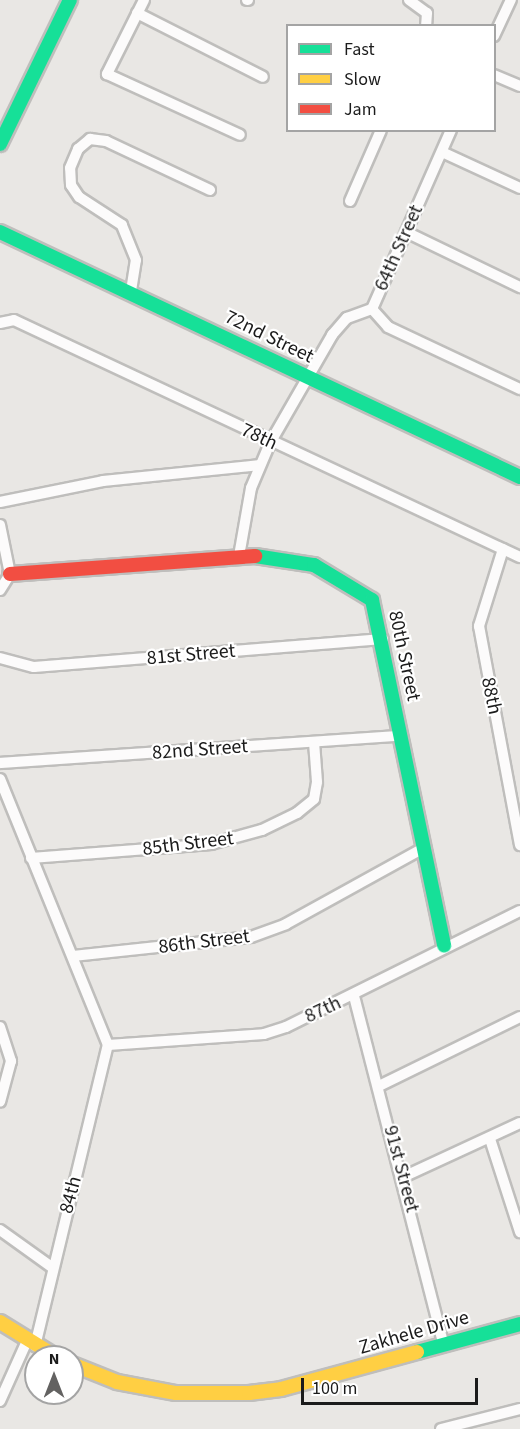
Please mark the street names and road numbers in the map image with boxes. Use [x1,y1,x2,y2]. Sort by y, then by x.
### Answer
street label: 64th Street [369,201,429,295]
street label: 72nd Street [221,305,317,369]
street label: 78th [237,418,281,456]
street label: 80th Street [383,609,425,703]
street label: 81st Street [146,639,236,671]
street label: 88th [475,675,507,717]
street label: 82nd Street [151,735,249,765]
street label: 85th Street [141,827,235,861]
street label: 86th Street [157,925,251,959]
street label: 87th [301,991,345,1029]
street label: 91st Street [378,1123,424,1215]
street label: 84th [55,1174,87,1216]
street label: Zakhele Drive [356,1306,472,1360]

